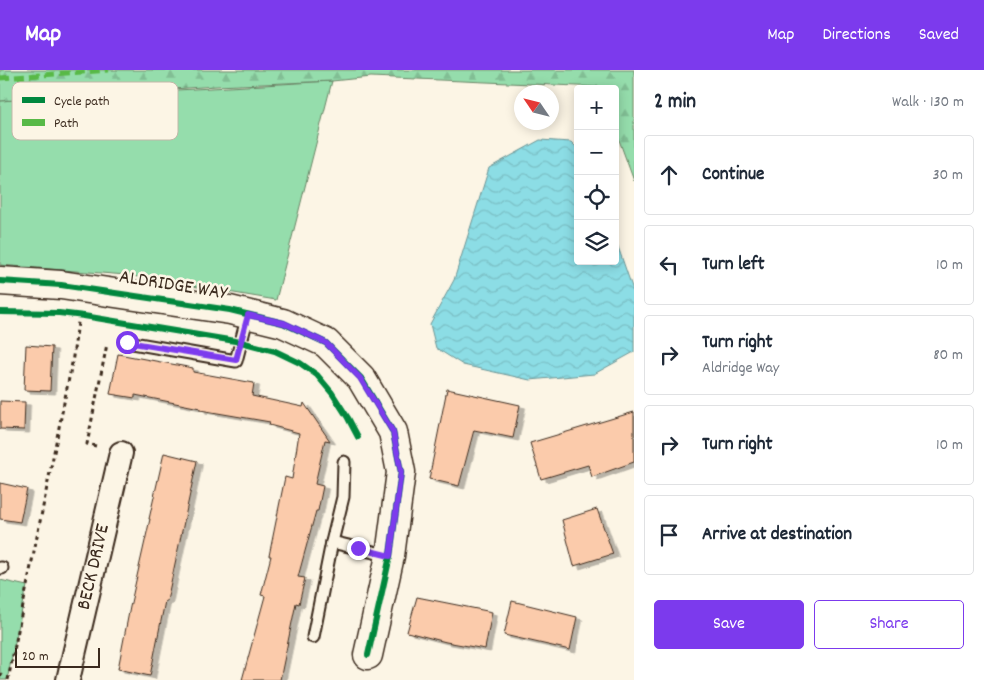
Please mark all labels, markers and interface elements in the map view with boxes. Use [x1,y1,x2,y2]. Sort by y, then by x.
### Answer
text: Map [25,18,61,52]
text: Map [767,23,794,48]
text: Directions [822,23,891,48]
text: Saved [919,23,959,48]
legend [12,82,178,140]
north arrow [514,85,559,130]
map controls [574,85,619,265]
button: + [574,85,619,130]
text: 2 min [654,88,696,118]
text: Walk · 130 m [892,91,964,114]
text: Cycle path [54,92,110,112]
text: Path [54,114,79,134]
button: − [574,130,619,175]
icon: ahead [655,161,683,189]
text: Continue [702,162,764,189]
text: 30 m [933,164,963,187]
button: locate [574,175,619,220]
button: layers [574,220,619,265]
icon: left [655,251,683,279]
text: Turn left [702,252,765,279]
text: 10 m [936,254,963,277]
street label: ALDRIDGE WAY [117,264,230,308]
text: Turn right [702,330,773,357]
route start [116,331,139,354]
icon: right [655,341,683,369]
text: 80 m [933,344,963,367]
text: Aldridge Way [702,357,779,380]
icon: right [655,431,683,459]
text: Turn right [702,432,773,459]
text: 10 m [936,434,963,457]
street label: BECK DRIVE [71,521,118,613]
icon: arrive [655,521,683,549]
text: Arrive at destination [702,522,852,549]
route end [347,537,370,560]
button: Save [654,600,804,649]
button: Share [814,600,964,649]
scale bar [15,645,100,668]
text: 20 m [22,647,49,667]

